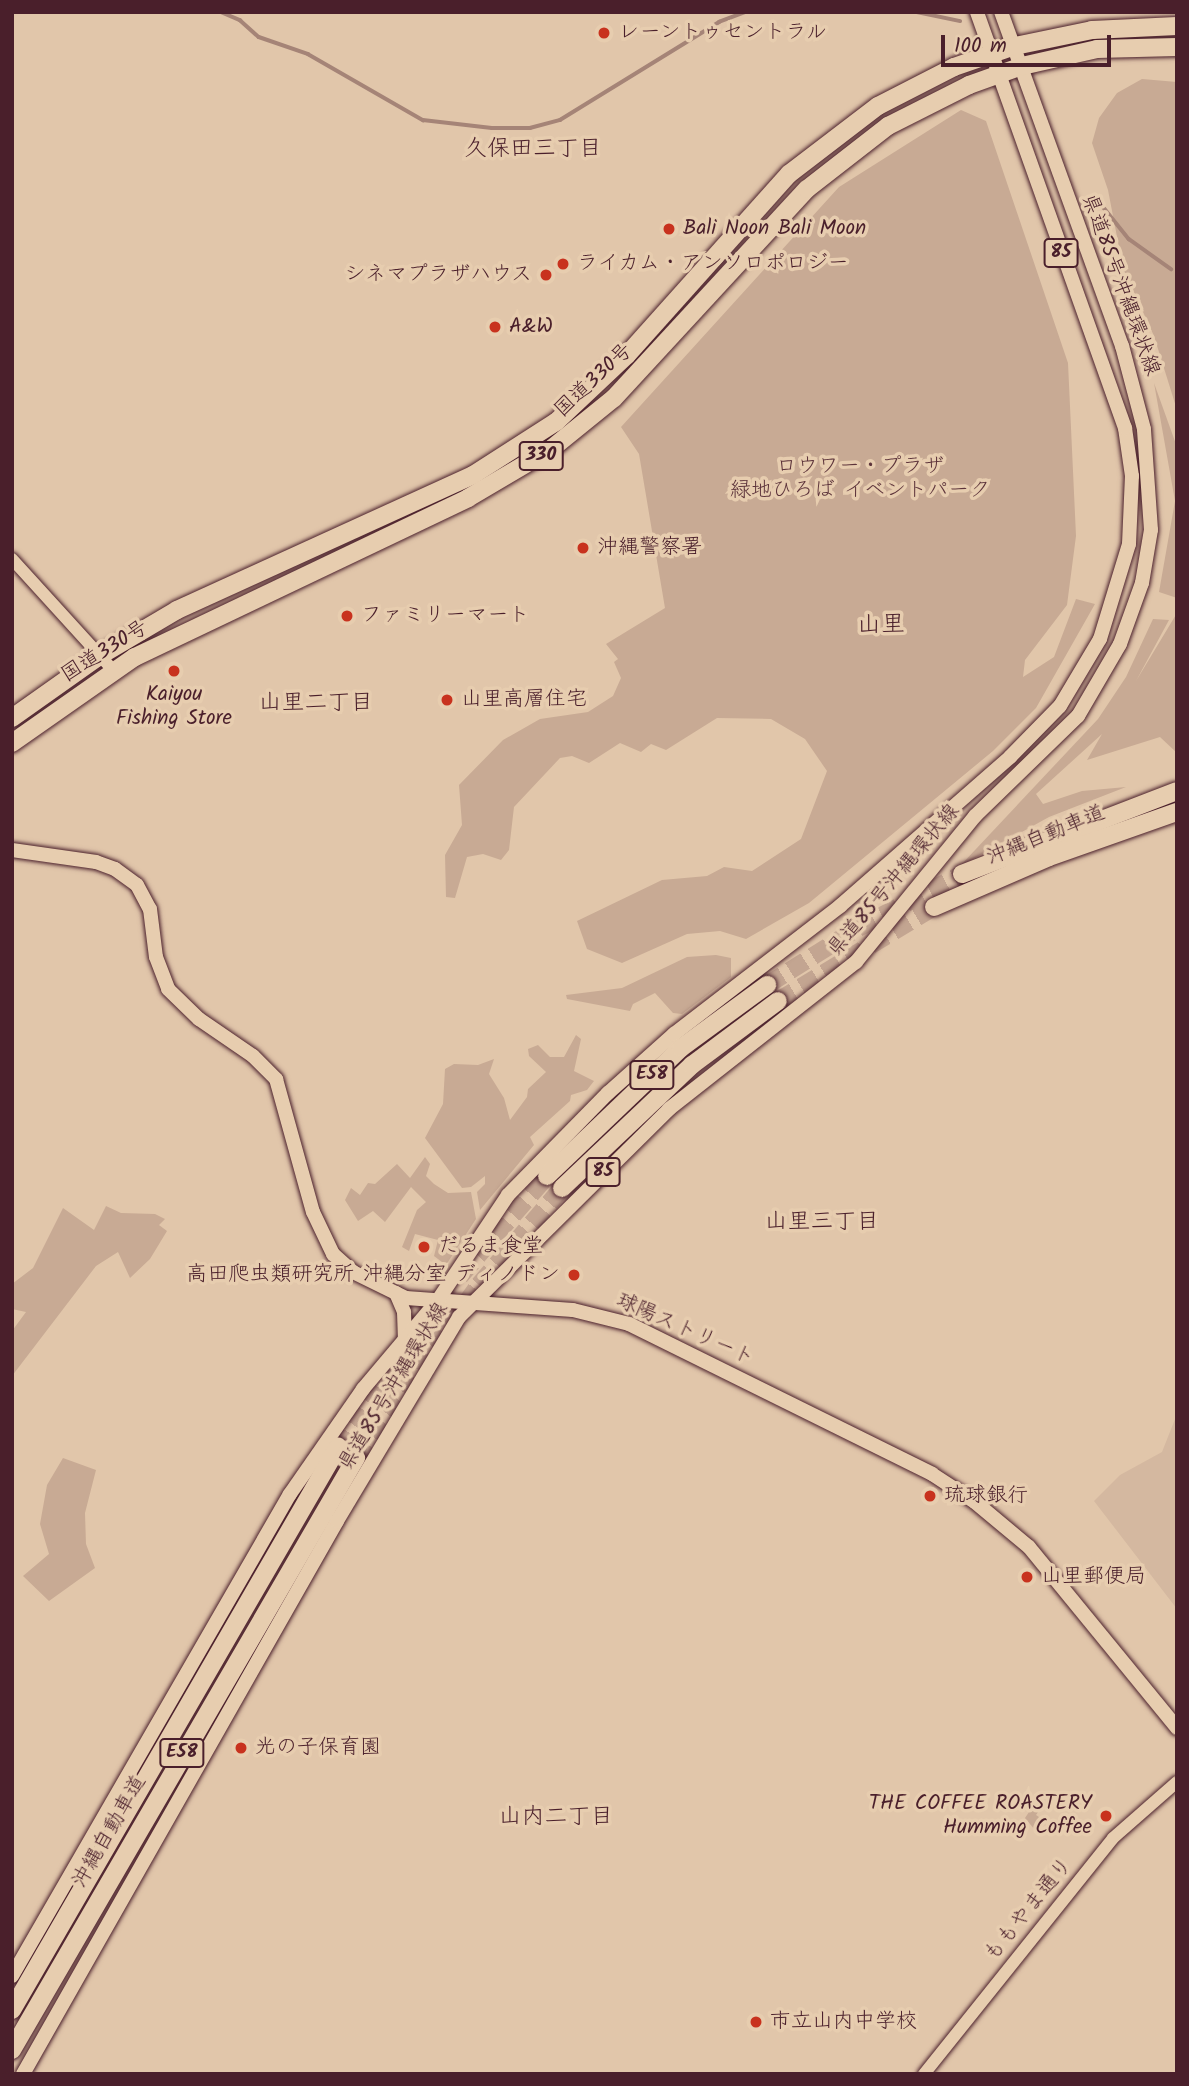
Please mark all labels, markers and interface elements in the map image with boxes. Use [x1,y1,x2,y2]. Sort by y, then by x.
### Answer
place label: レーントゥセントラル [618,20,829,46]
scale bar [944,21,1114,65]
marker: レーントゥセントラル [596,25,612,41]
text: 100 m [954,30,1007,63]
district label: 久保田三丁目 [464,135,602,163]
street label: 県道85号沖縄環状線 [1075,191,1165,379]
place label: Bali Noon Bali Moon [683,216,866,242]
marker: Bali Noon Bali Moon [661,221,677,237]
road number: 85 [1044,238,1078,268]
place label: ライカム・アンソロポロジー [577,251,850,277]
marker: ライカム・アンソロポロジー [555,256,571,272]
place label: シネマプラザハウス [343,262,532,288]
marker: シネマプラザハウス [538,267,554,283]
place label: A&W [509,314,553,340]
marker: A&W [487,319,503,335]
street label: 国道330号 [550,339,638,423]
road number: 330 [518,440,564,471]
park label: ロウワー・プラザ 緑地ひろば イベントパーク [730,454,990,504]
place label: 沖縄警察署 [597,535,702,561]
marker: 沖縄警察署 [575,540,591,556]
place label: ファミリーマート [361,603,529,629]
marker: ファミリーマート [339,608,355,624]
district label: 山里 [857,611,905,639]
street label: 国道330号 [57,615,153,689]
marker: Kaiyou Fishing Store [166,663,182,679]
place label: Kaiyou Fishing Store [116,682,232,732]
place label: 山里高層住宅 [461,687,587,713]
district label: 山里二丁目 [259,689,373,717]
marker: 山里高層住宅 [439,692,455,708]
street label: 県道85号沖縄環状線 [823,799,965,963]
street label: 沖縄自動車道 [983,801,1109,871]
road number: E58 [629,1060,675,1091]
road number: 85 [586,1156,620,1188]
district label: 山里三丁目 [765,1208,879,1236]
place label: だるま食堂 [438,1234,543,1260]
marker: だるま食堂 [416,1239,432,1255]
place label: 高田爬虫類研究所 沖縄分室 ディノドン [186,1262,560,1288]
marker: 高田爬虫類研究所 沖縄分室 ディノドン [566,1267,582,1283]
street label: 球陽ストリート [613,1289,757,1371]
street label: 県道85号沖縄環状線 [334,1298,454,1476]
place label: 琉球銀行 [944,1483,1028,1509]
marker: 琉球銀行 [922,1488,938,1504]
place label: 山里郵便局 [1041,1564,1146,1590]
marker: 山里郵便局 [1019,1569,1035,1585]
place label: 光の子保育園 [255,1735,381,1761]
road number: E58 [159,1737,205,1768]
marker: 光の子保育園 [233,1740,249,1756]
street label: 沖縄自動車道 [68,1771,152,1893]
place label: THE COFFEE ROASTERY Humming Coffee [869,1791,1092,1841]
district label: 山内二丁目 [499,1803,613,1831]
marker: THE COFFEE ROASTERY Humming Coffee [1098,1808,1114,1824]
street label: ももやま通り [980,1853,1078,1967]
place label: 市立山内中学校 [770,2009,917,2035]
marker: 市立山内中学校 [748,2014,764,2030]

